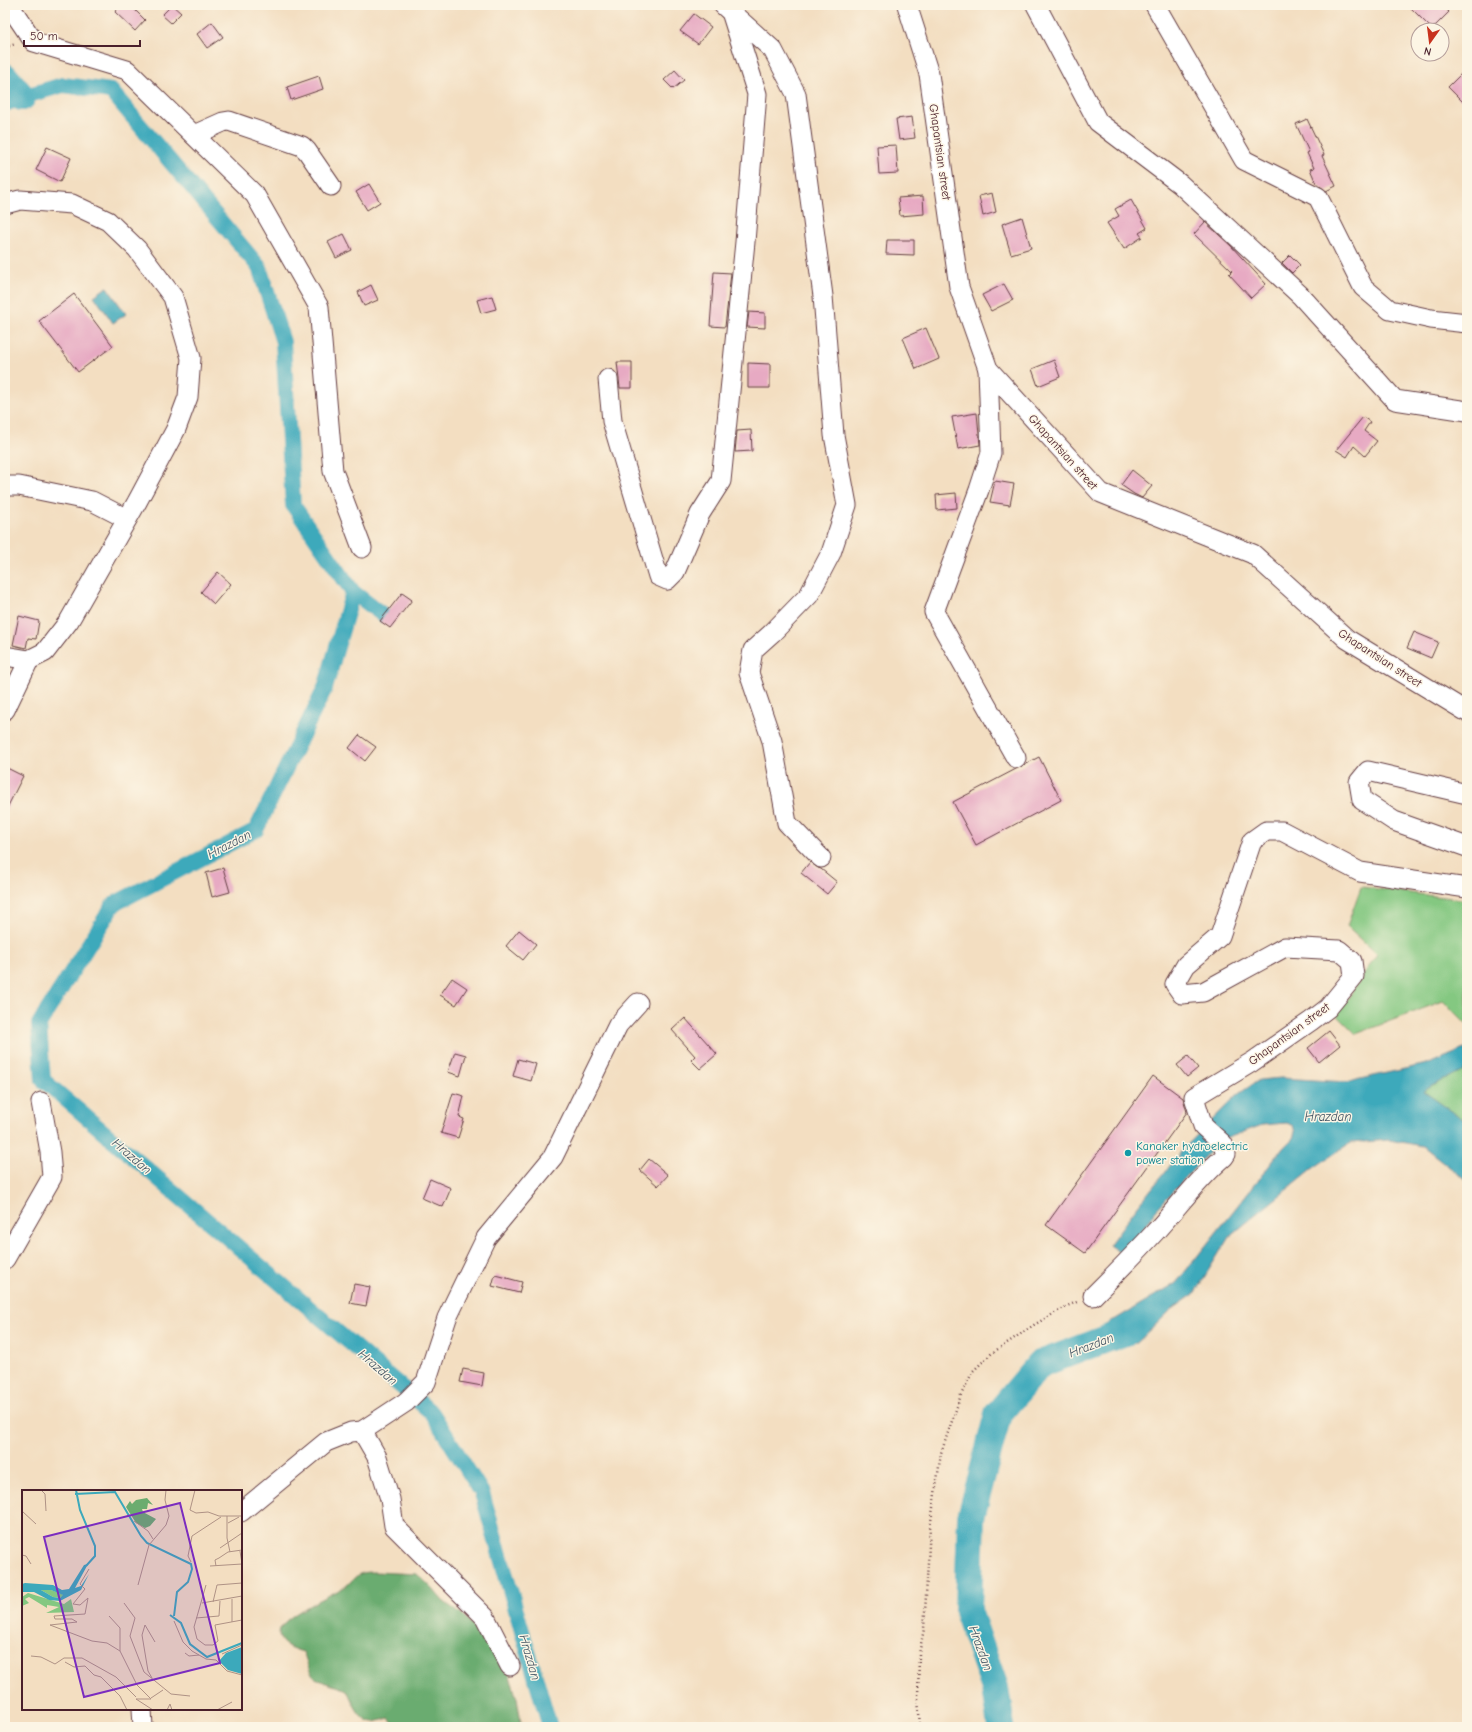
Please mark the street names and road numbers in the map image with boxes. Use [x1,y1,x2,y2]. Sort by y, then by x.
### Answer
street label: Ghapantsian street [926,103,954,201]
street label: Ghapantsian street [1025,411,1101,493]
street label: Ghapantsian street [1336,626,1425,691]
street label: Ghapantsian street [1246,1000,1333,1068]

